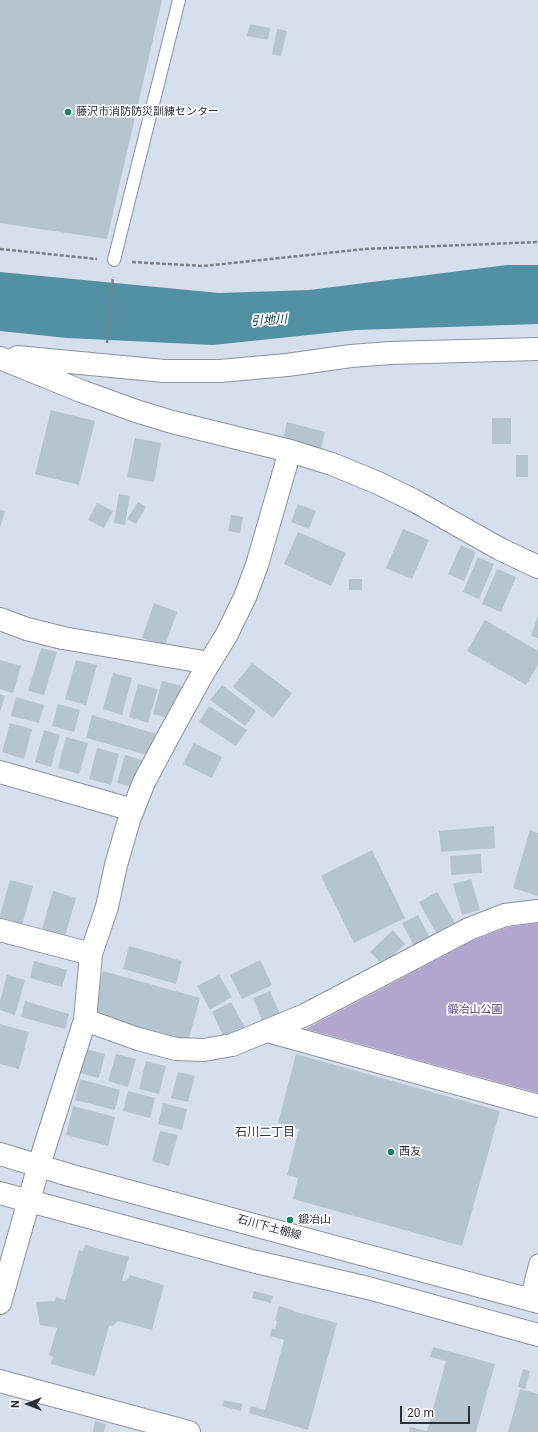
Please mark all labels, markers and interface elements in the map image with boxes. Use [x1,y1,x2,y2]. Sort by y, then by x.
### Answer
place label: 藤沢市消防防災訓練センター [76,105,219,119]
marker: 藤沢市消防防災訓練センター [63,107,73,117]
water label: 引地川 [251,313,287,329]
park label: 鍛冶山公園 [448,1003,502,1017]
district label: 石川二丁目 [235,1126,295,1140]
place label: 西友 [399,1145,421,1159]
marker: 西友 [386,1147,396,1157]
street label: 石川下土棚線 [235,1213,303,1243]
place label: 鍛冶山 [298,1213,331,1227]
marker: 鍛冶山 [285,1215,295,1225]
north arrow [8,1384,48,1424]
scale bar [402,1398,472,1424]
text: N [9,1400,22,1408]
text: 20 m [407,1406,434,1420]

